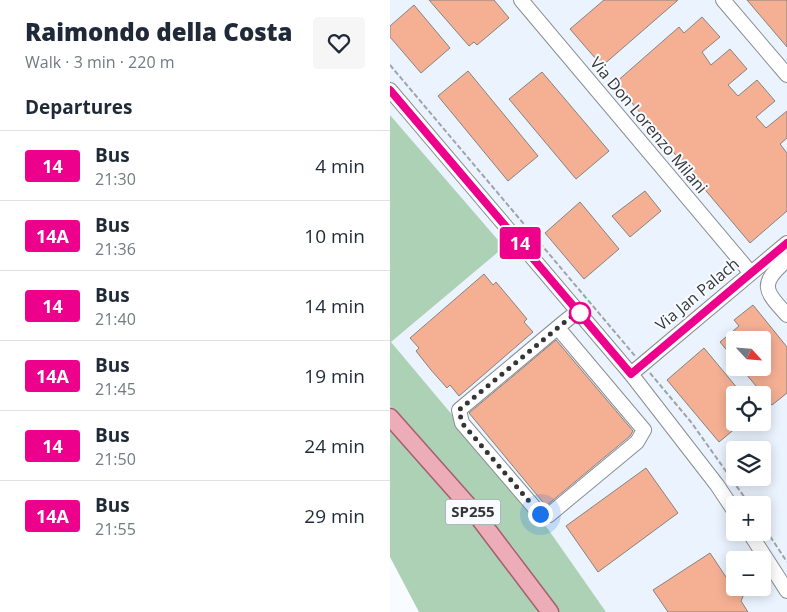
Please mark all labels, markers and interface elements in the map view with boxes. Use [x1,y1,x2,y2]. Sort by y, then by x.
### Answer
text: Raimondo della Costa [25,15,293,48]
button: heart [313,17,365,69]
text: Walk · 3 min · 220 m [25,51,175,73]
street label: Via Don Lorenzo Milani [585,52,713,198]
text: Departures [25,94,132,120]
text: Bus [95,142,130,168]
text: 4 min [315,153,365,179]
text: 14 [42,154,63,178]
text: 21:30 [95,168,136,190]
text: Bus [95,212,130,238]
text: 10 min [304,223,365,249]
text: 14A [36,224,69,248]
line badge: 14 [498,227,542,259]
text: 14 [510,231,530,255]
text: 21:36 [95,238,136,260]
street label: Via Jan Palach [651,253,743,335]
text: Bus [95,282,130,308]
text: 14 min [304,293,365,319]
text: 14 [42,294,63,318]
unlabelled marker [569,302,591,324]
text: 21:40 [95,308,136,330]
north arrow [726,331,771,376]
map controls [726,331,771,596]
text: Bus [95,352,130,378]
text: 19 min [304,363,365,389]
text: 14A [36,364,69,388]
text: 21:45 [95,378,136,400]
button: locate [726,386,771,431]
text: Bus [95,422,130,448]
text: 24 min [304,433,365,459]
text: 14 [42,434,63,458]
button: layers [726,441,771,486]
text: 21:50 [95,448,136,470]
text: Bus [95,492,130,518]
button: + [726,496,771,541]
road number: SP255 [446,500,500,524]
your location [528,502,553,527]
text: 29 min [304,503,365,529]
text: 14A [36,504,69,528]
text: 21:55 [95,518,136,540]
button: − [726,551,771,596]

